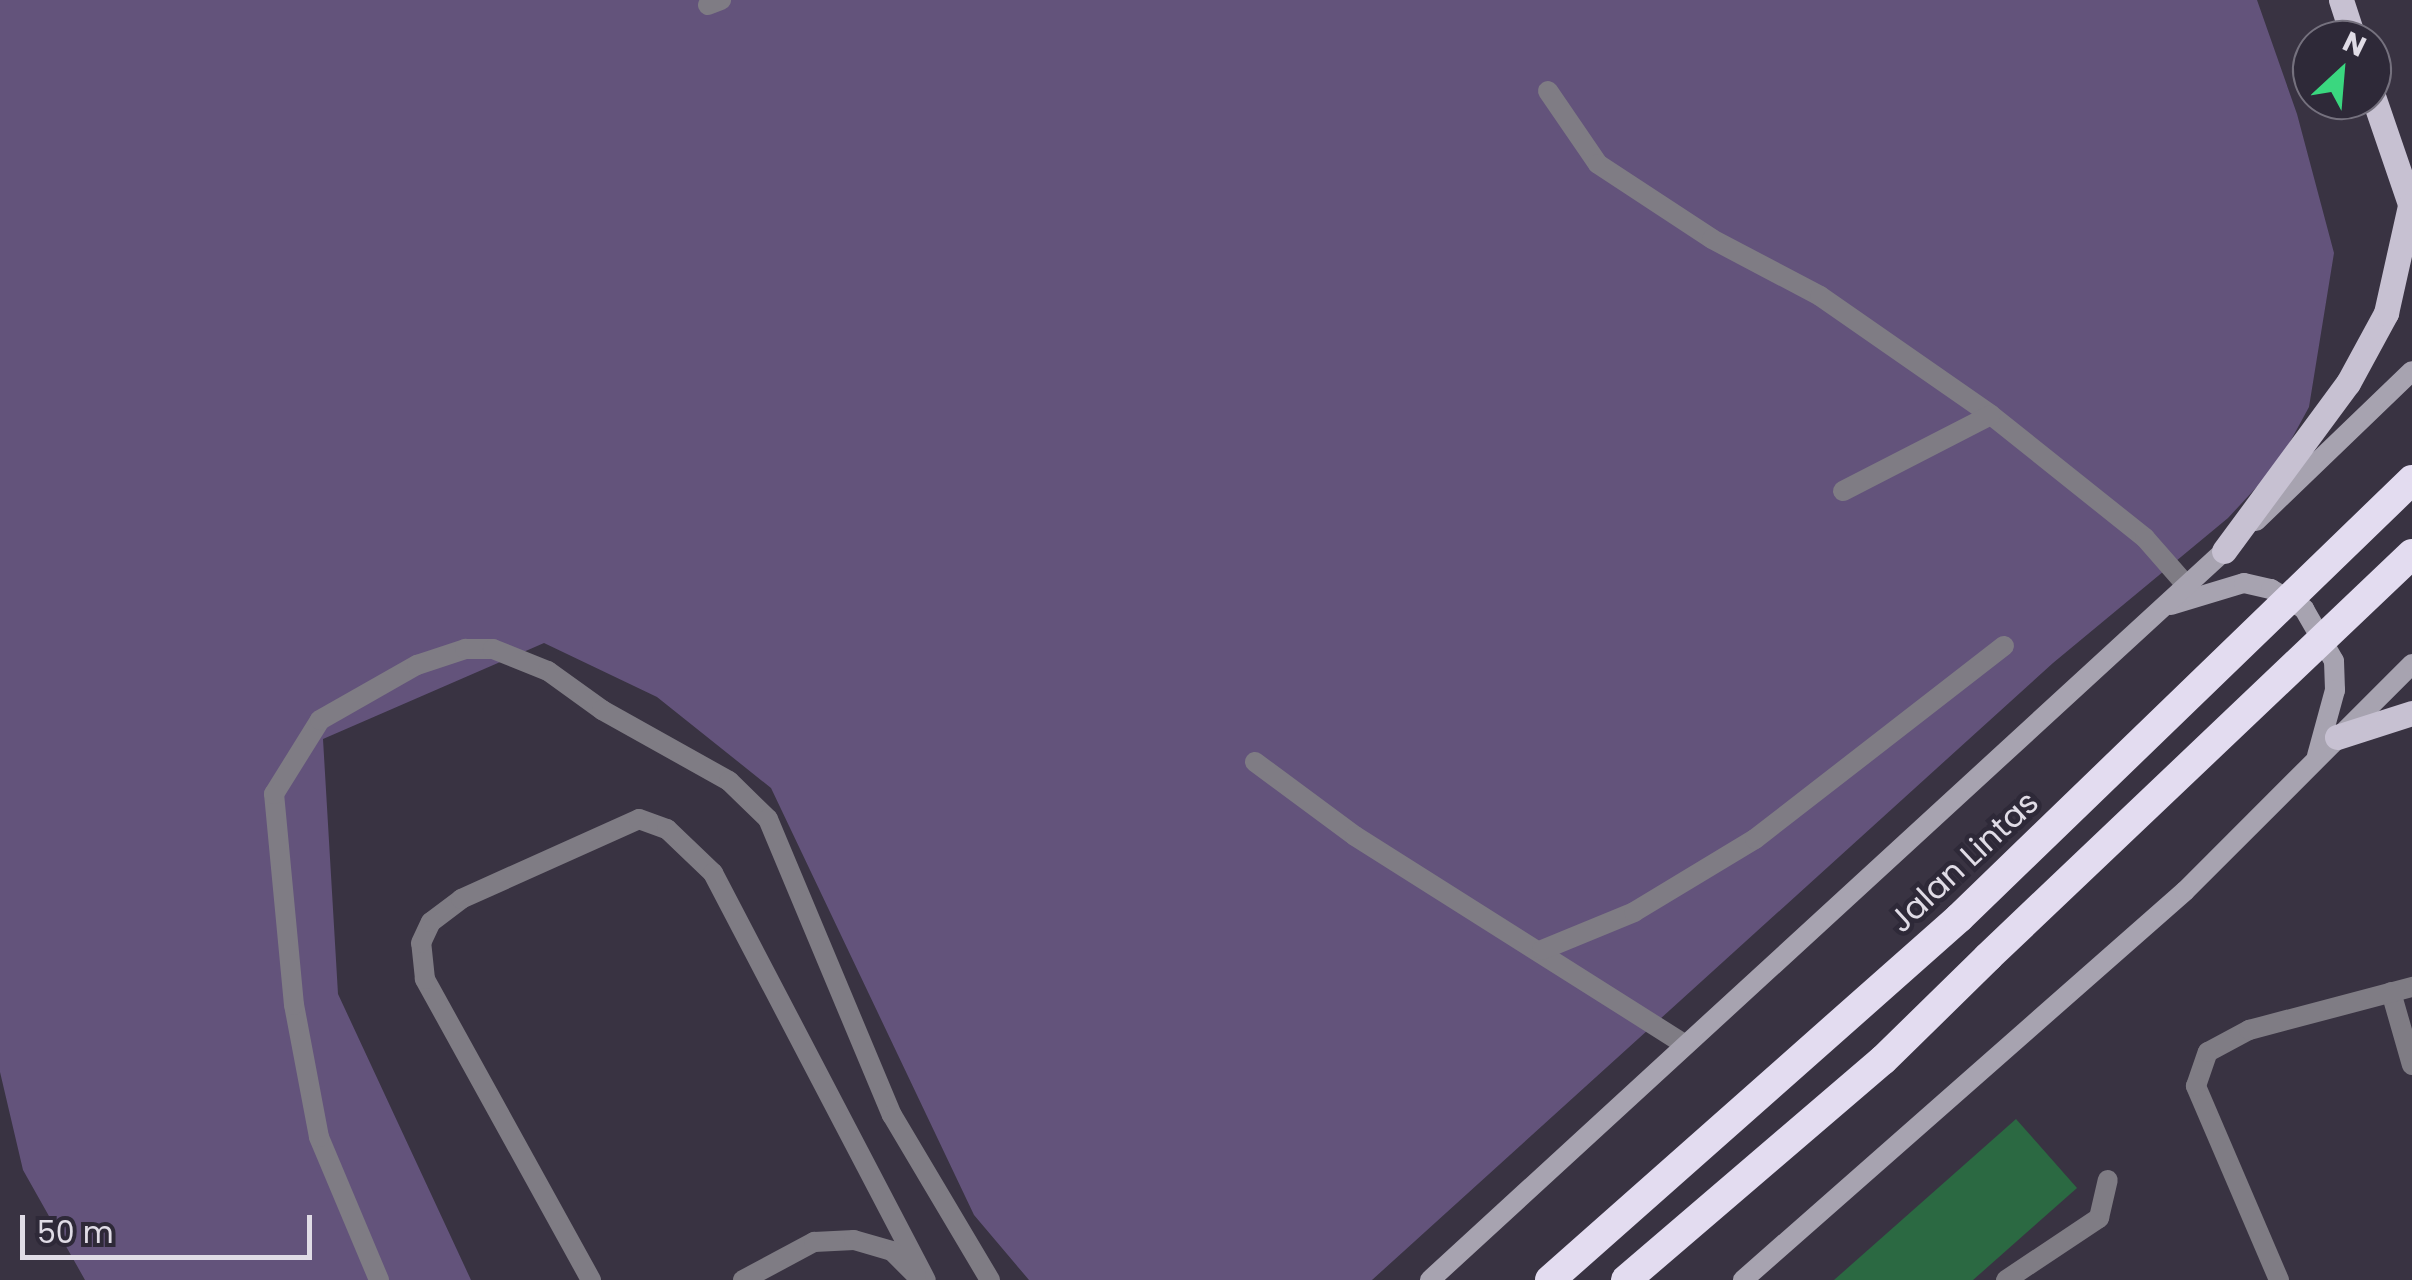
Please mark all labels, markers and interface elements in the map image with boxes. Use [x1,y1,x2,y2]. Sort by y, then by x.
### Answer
north arrow [2292,20,2392,120]
text: N [2336,22,2373,67]
street label: Jalan Lintas [1882,783,2046,941]
scale bar [25,1195,318,1257]
text: 50 m [37,1211,114,1254]

